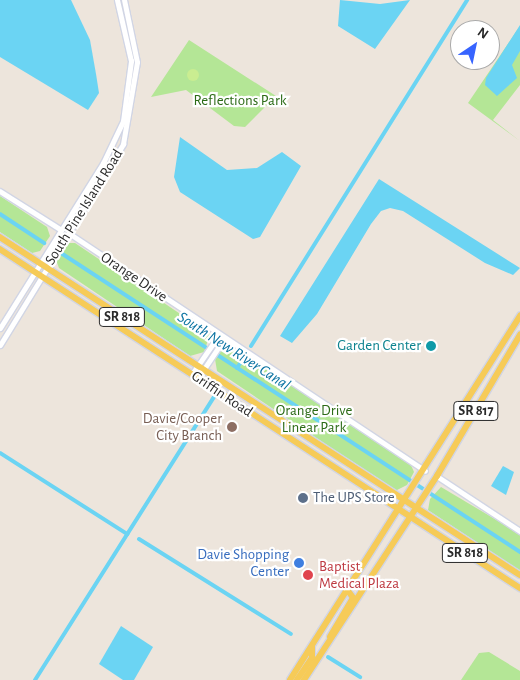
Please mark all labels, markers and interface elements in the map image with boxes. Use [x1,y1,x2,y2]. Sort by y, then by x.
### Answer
north arrow [450,20,500,70]
text: N [475,25,491,42]
park label: Reflections Park [193,92,287,110]
street label: South Pine Island Road [41,146,127,268]
street label: Orange Drive [97,248,171,306]
road number: SR 818 [98,306,146,328]
water label: South New River Canal [174,307,294,395]
place label: Garden Center [337,337,421,355]
marker: Garden Center [425,340,437,352]
street label: Griffin Road [188,367,256,421]
road number: SR 817 [452,400,500,422]
park label: Orange Drive Linear Park [276,401,352,436]
place label: Davie/Cooper City Branch [143,409,222,444]
marker: Davie/Cooper City Branch [226,421,238,433]
place label: The UPS Store [313,489,395,507]
marker: The UPS Store [297,492,309,504]
road number: SR 818 [441,542,489,564]
place label: Davie Shopping Center [197,545,289,580]
marker: Davie Shopping Center [293,557,305,569]
place label: Baptist Medical Plaza [319,557,399,592]
marker: Baptist Medical Plaza [301,568,315,582]

